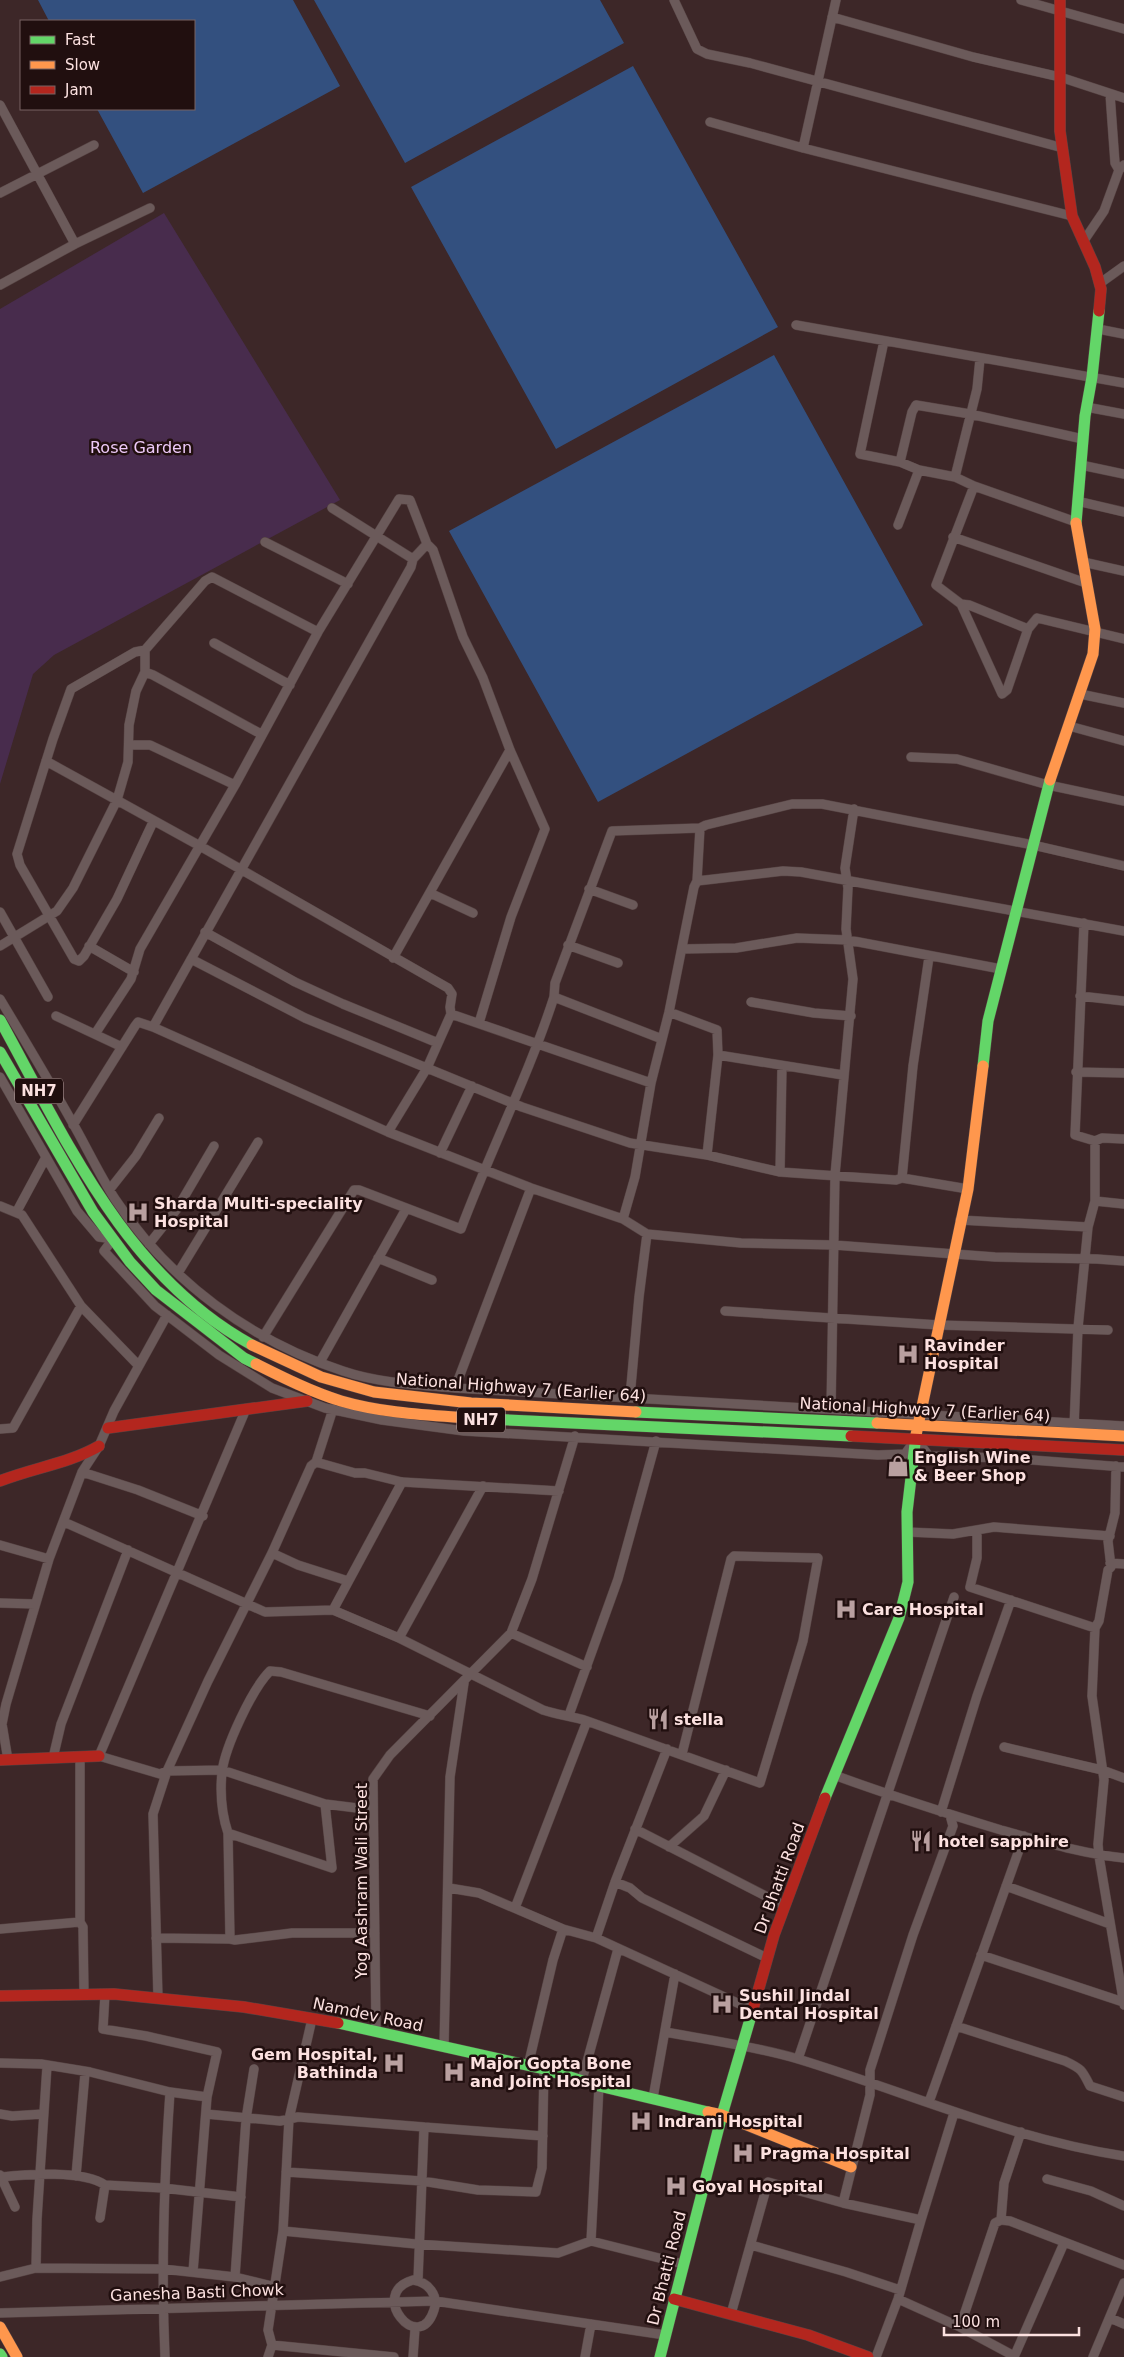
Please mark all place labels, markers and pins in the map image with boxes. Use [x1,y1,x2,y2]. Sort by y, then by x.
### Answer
place label: Sharda Multi-speciality Hospital [154,1194,363,1231]
hospital icon: Sharda Multi-speciality Hospital [125,1199,151,1225]
place label: Ravinder Hospital [924,1336,1005,1373]
hospital icon: Ravinder Hospital [895,1341,921,1367]
place label: English Wine & Beer Shop [914,1448,1031,1485]
shop icon: English Wine & Beer Shop [885,1453,911,1479]
hospital icon: Care Hospital [833,1596,859,1622]
place label: Care Hospital [862,1600,984,1619]
restaurant icon: stella [645,1706,671,1732]
place label: stella [674,1710,724,1729]
restaurant icon: hotel sapphire [908,1828,934,1854]
place label: hotel sapphire [938,1832,1069,1851]
place label: Sushil Jindal Dental Hospital [739,1986,879,2023]
hospital icon: Sushil Jindal Dental Hospital [709,1991,735,2017]
place label: Gem Hospital, Bathinda [251,2045,378,2082]
hospital icon: Gem Hospital, Bathinda [381,2050,407,2076]
place label: Major Gopta Bone and Joint Hospital [470,2054,632,2091]
hospital icon: Major Gopta Bone and Joint Hospital [441,2059,467,2085]
hospital icon: Indrani Hospital [628,2108,654,2134]
place label: Indrani Hospital [658,2112,803,2131]
hospital icon: Pragma Hospital [730,2140,756,2166]
place label: Pragma Hospital [760,2144,910,2163]
hospital icon: Goyal Hospital [663,2173,689,2199]
place label: Goyal Hospital [692,2177,823,2196]

